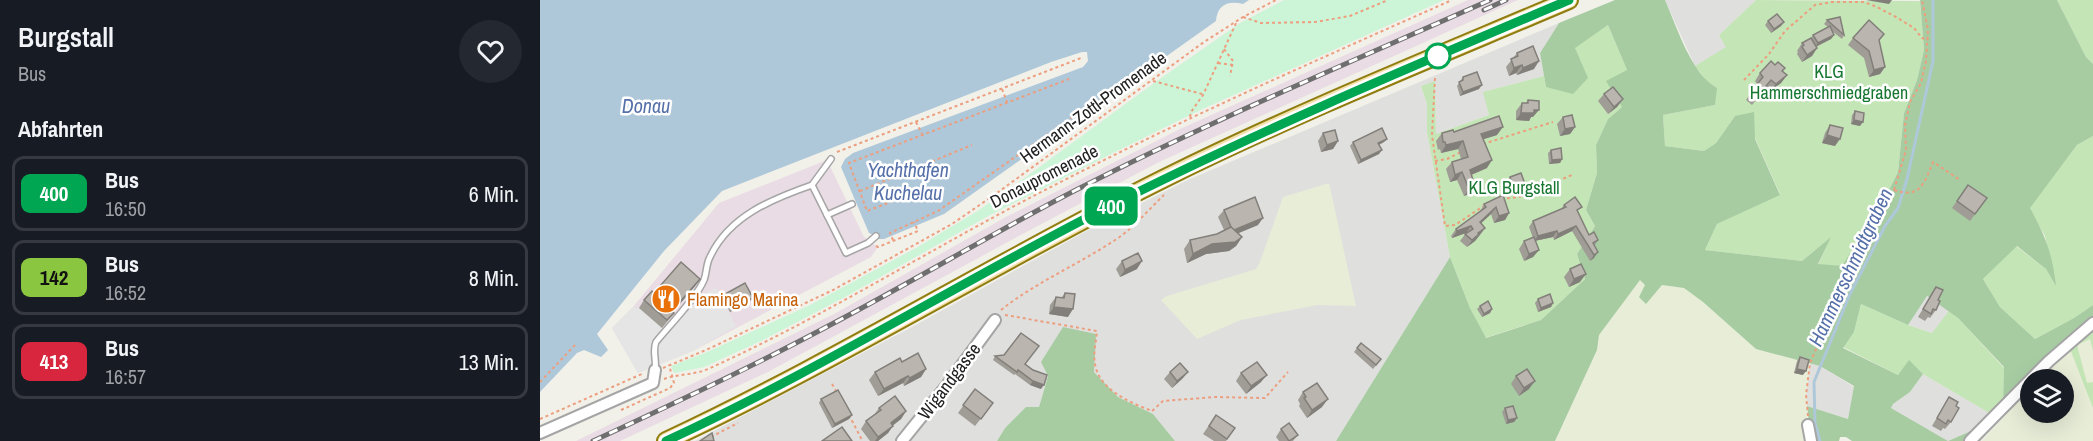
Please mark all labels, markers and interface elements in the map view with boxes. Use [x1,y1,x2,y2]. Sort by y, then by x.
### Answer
text: Burgstall [18,18,114,56]
button: heart [459,20,522,83]
unlabelled marker [1425,43,1451,69]
street label: Hermann-Zottl-Promenade [1015,45,1171,169]
park label: KLG Hammerschmiedgraben [1750,59,1908,105]
text: Bus [18,60,46,87]
water label: Donau [622,92,670,119]
text: Abfahrten [18,114,103,144]
street label: Donaupromenade [986,138,1102,214]
water label: Yachthafen Kuchelau [867,156,949,206]
text: Bus [105,165,139,195]
park label: KLG Burgstall [1468,175,1560,200]
text: 400 [40,179,68,208]
text: 6 Min. [469,179,519,209]
water label: Hammerschmidtgraben [1802,184,1898,350]
line badge: 400 [1076,186,1146,226]
text: 400 [1097,192,1125,221]
text: 16:50 [105,195,146,222]
text: Bus [105,249,139,279]
text: 142 [40,263,68,292]
text: 8 Min. [469,263,519,293]
text: 16:52 [105,279,146,306]
restaurant icon: Flamingo Marina [650,283,682,315]
place label: Flamingo Marina [687,287,799,312]
text: Bus [105,333,139,363]
street label: Wigandgasse [912,337,986,425]
text: 413 [40,347,68,376]
text: 13 Min. [459,347,519,377]
text: 16:57 [105,363,146,390]
map controls [2020,369,2074,423]
button: layers [2020,369,2074,423]

